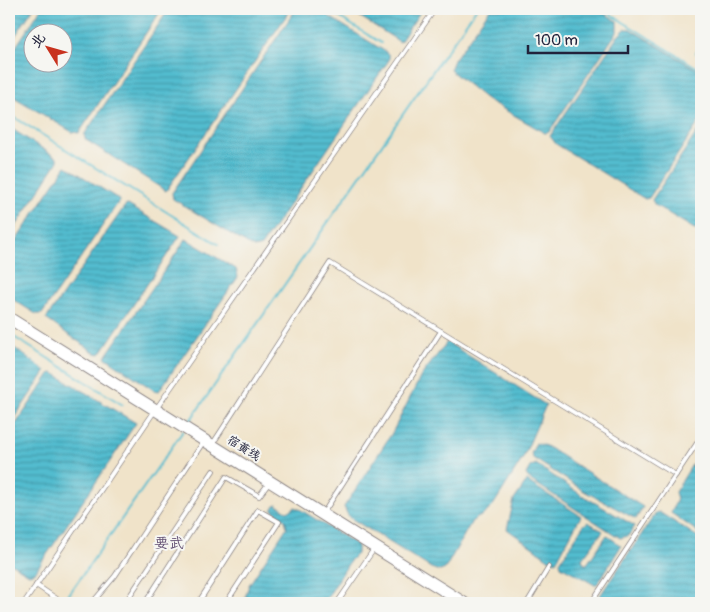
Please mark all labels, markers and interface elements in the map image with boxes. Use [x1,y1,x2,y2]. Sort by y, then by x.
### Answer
north arrow [22,22,72,72]
scale bar [528,22,628,54]
text: 北 [27,30,49,51]
text: 100 m [535,31,578,50]
street label: 宿黄线 [224,433,263,464]
district label: 要武 [154,534,184,553]

